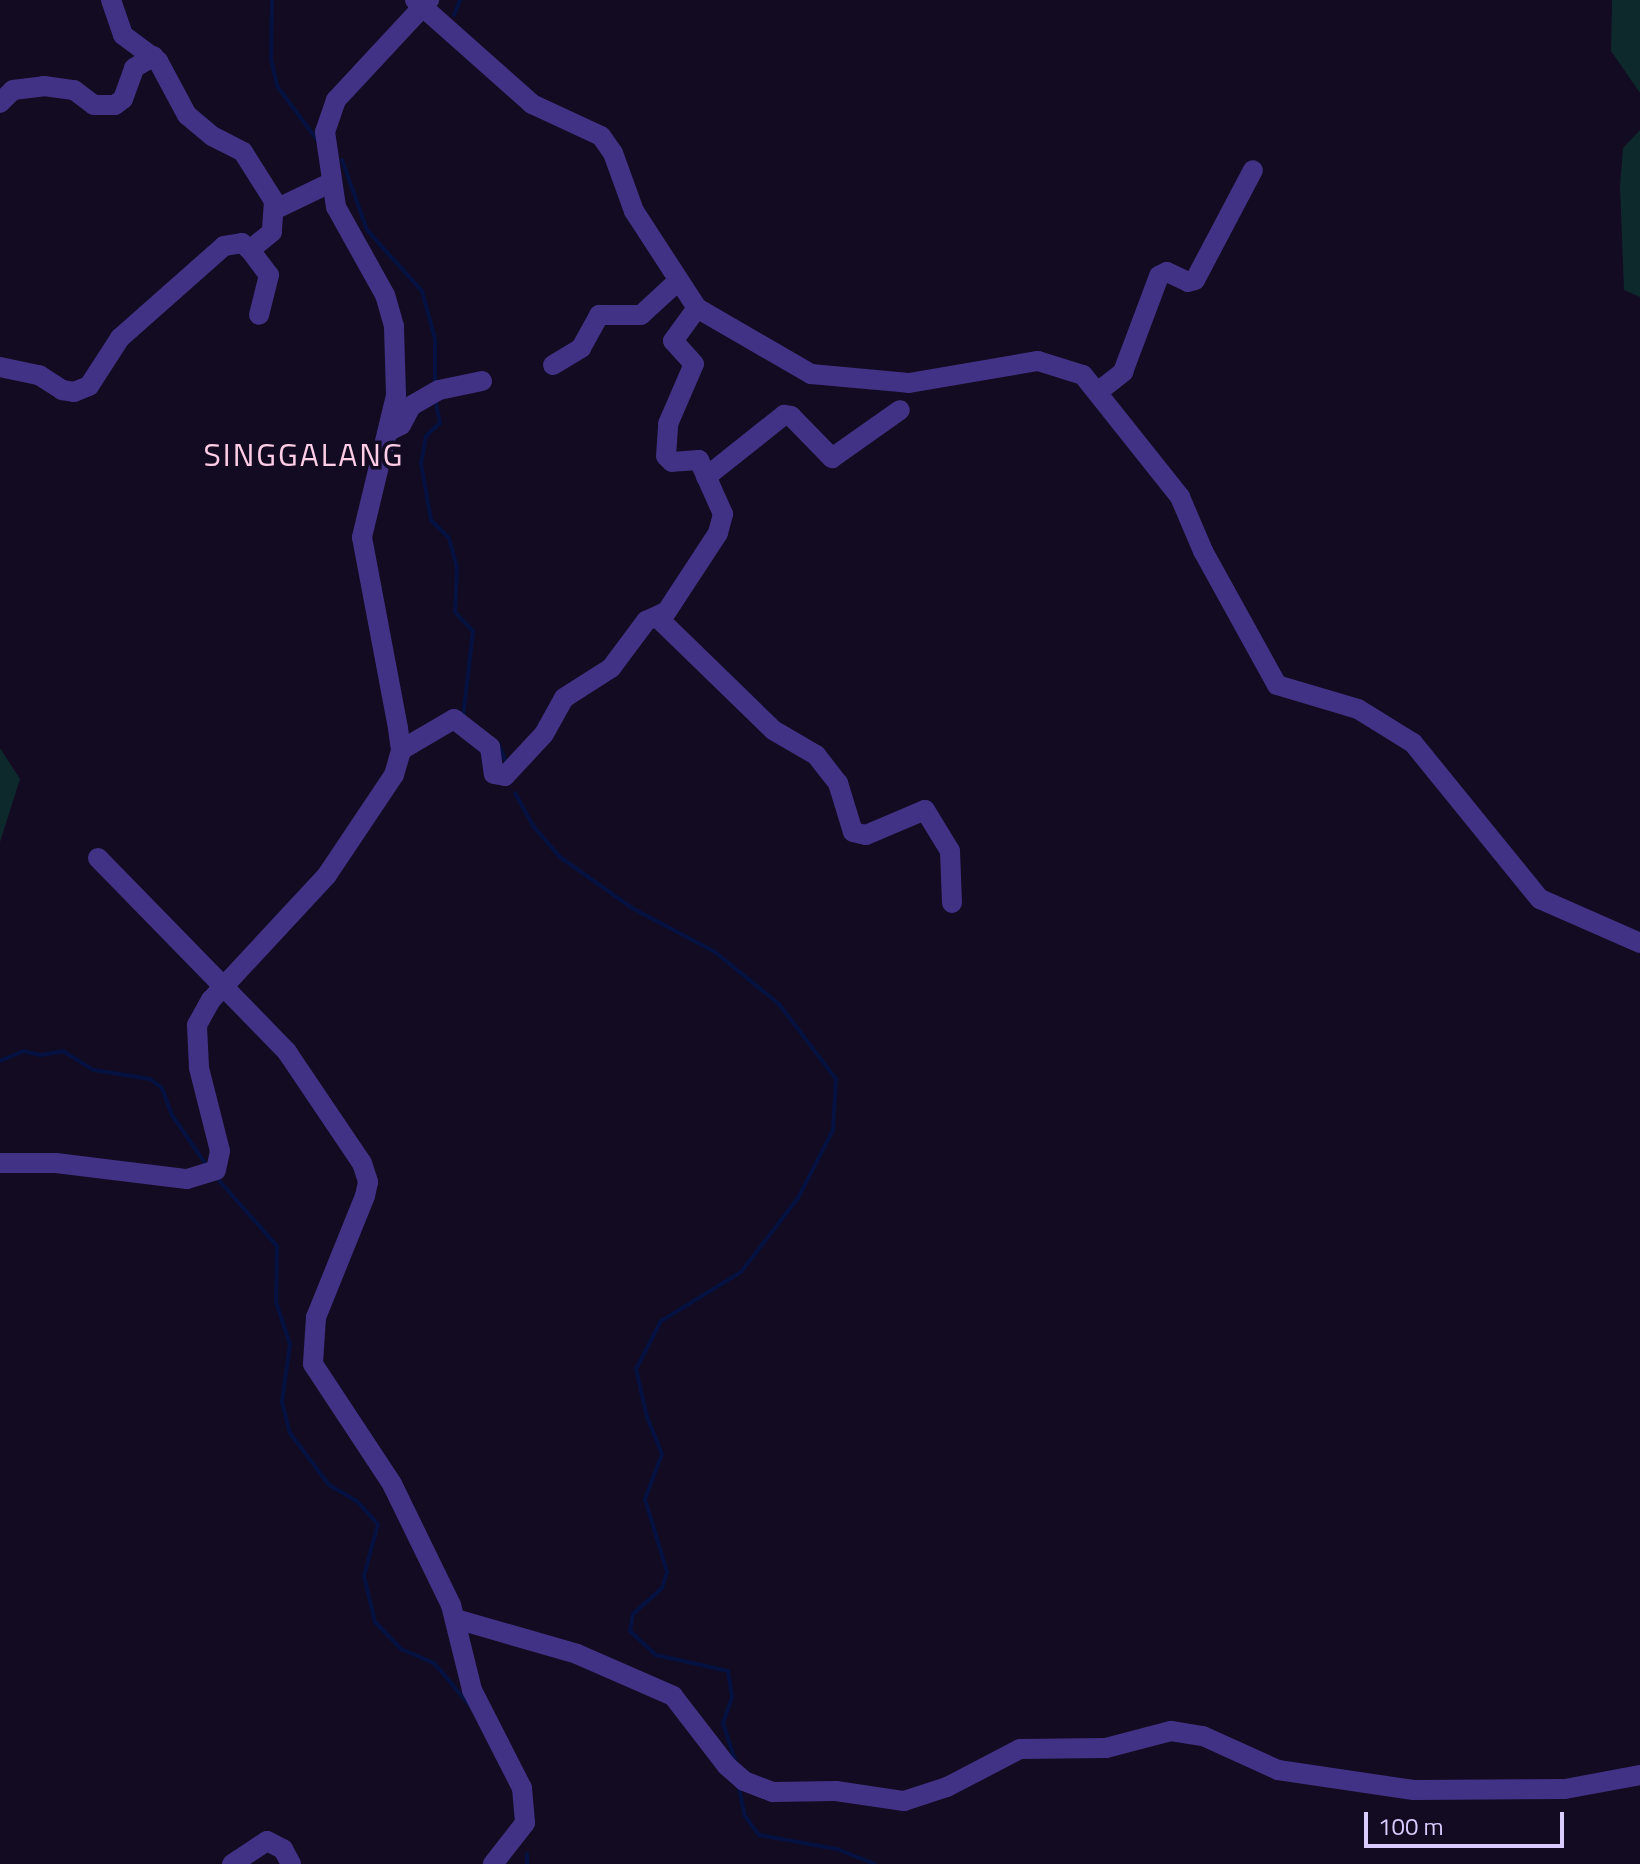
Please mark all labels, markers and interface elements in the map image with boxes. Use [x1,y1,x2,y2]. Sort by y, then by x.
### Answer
district label: SINGGALANG [203,435,405,473]
scale bar [1368,1796,1568,1846]
text: 100 m [1378,1808,1444,1844]

